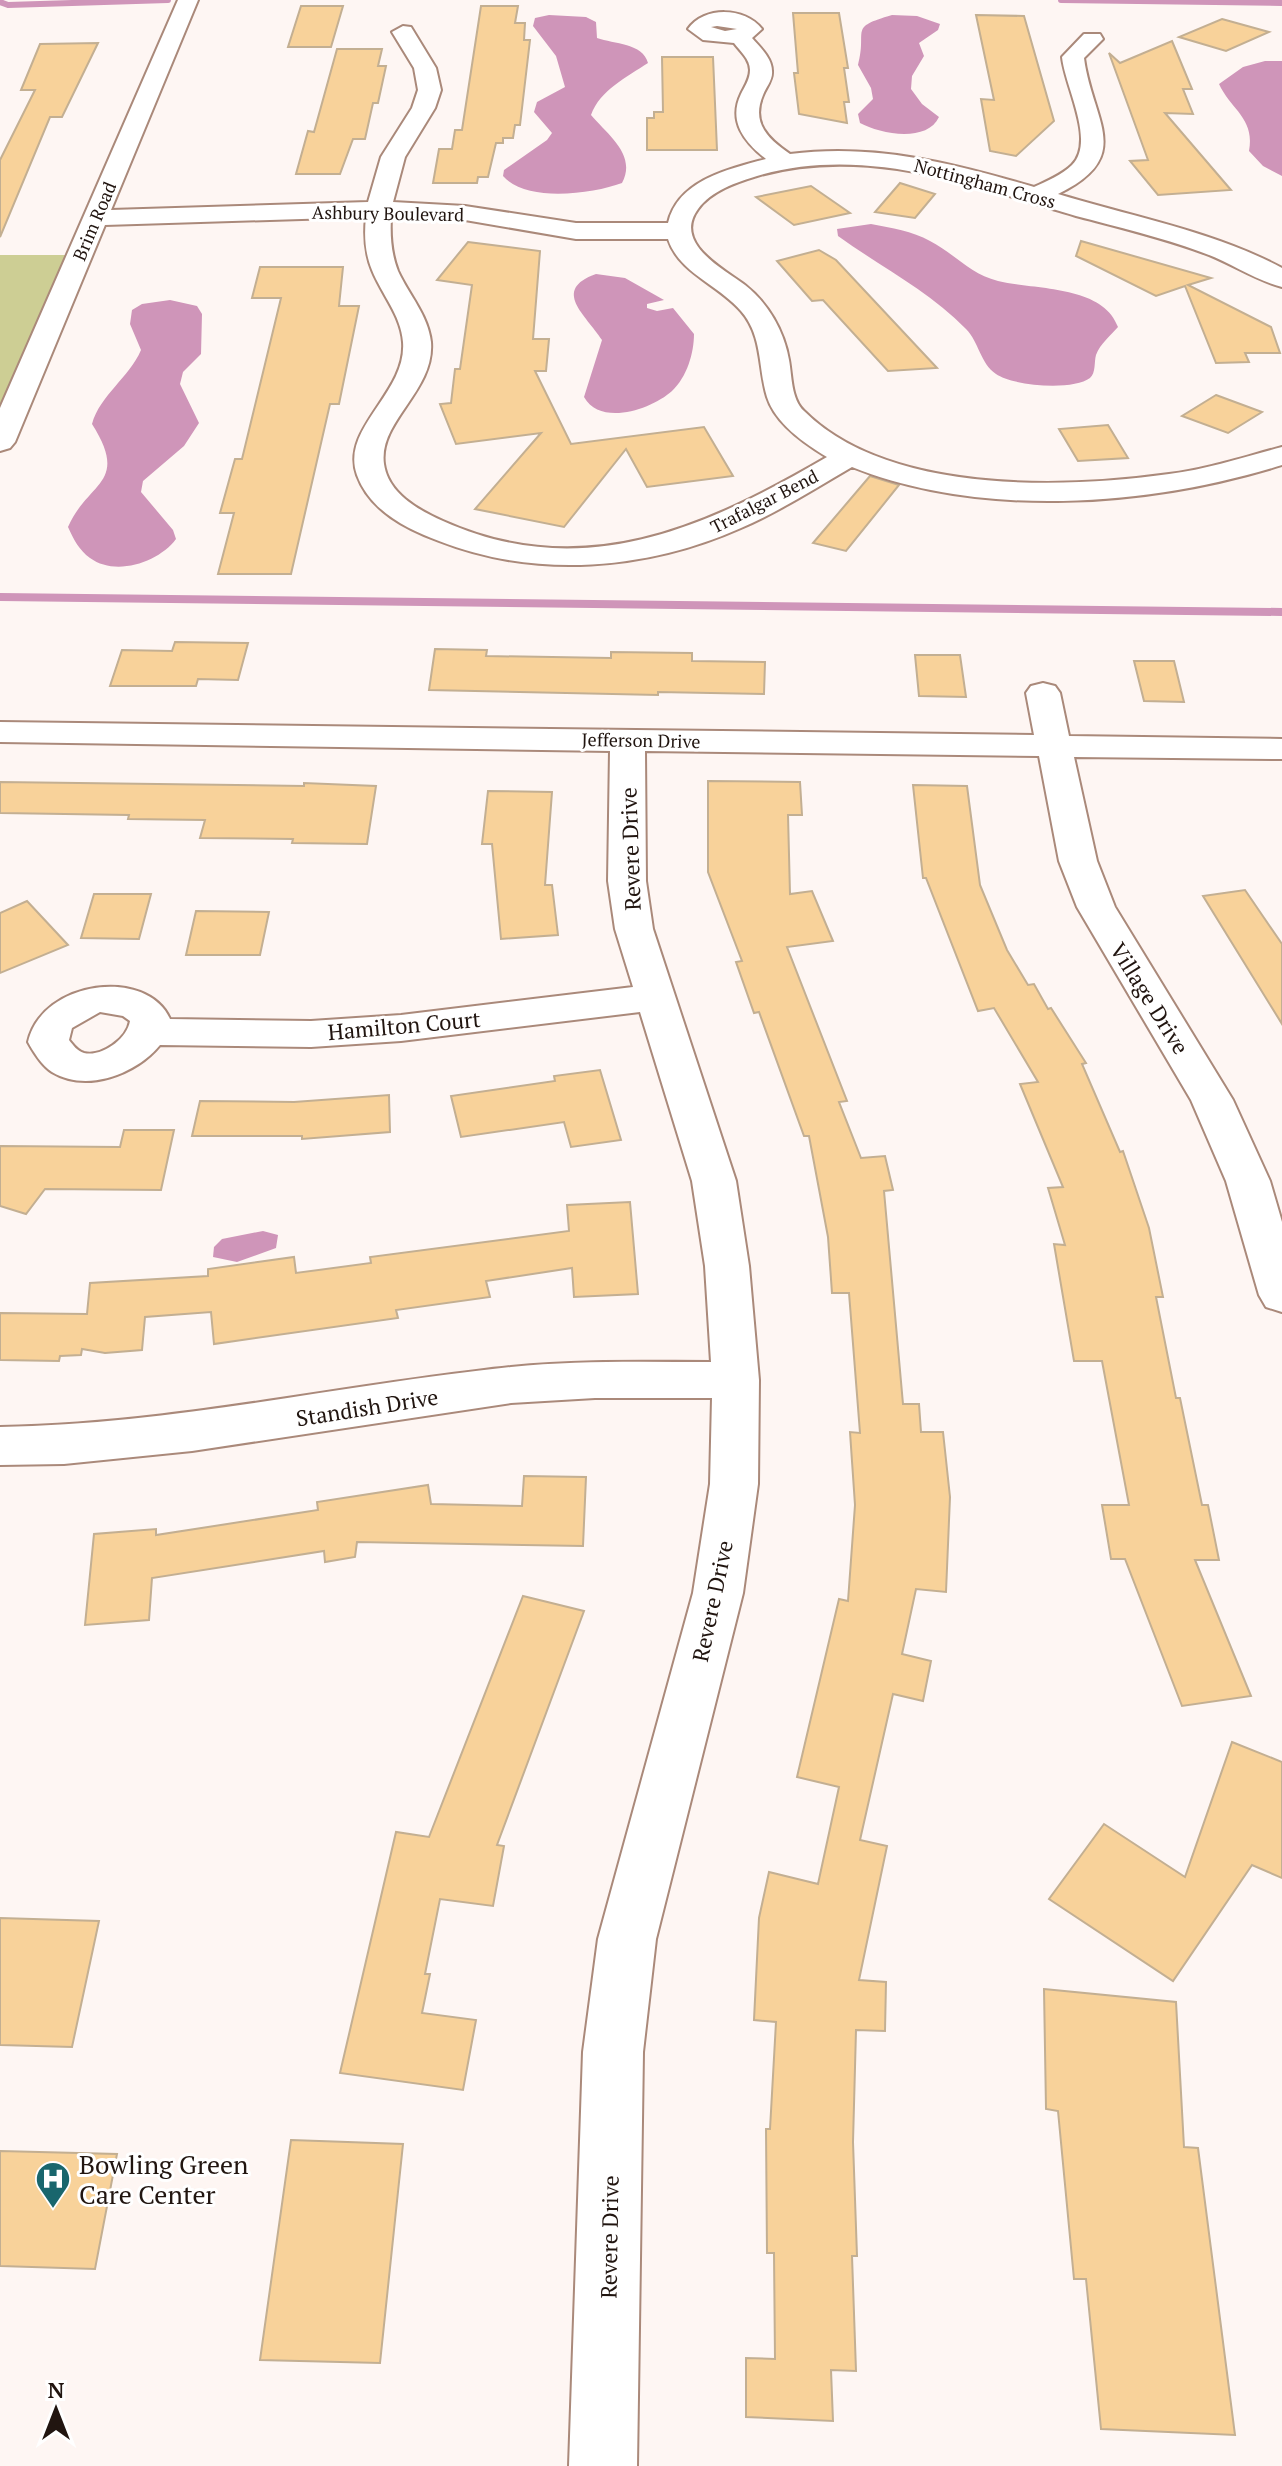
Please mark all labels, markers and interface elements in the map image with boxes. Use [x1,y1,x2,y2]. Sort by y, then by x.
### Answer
street label: Nottingham Cross [912,153,1058,213]
street label: Brim Road [67,178,121,264]
street label: Ashbury Boulevard [312,200,464,226]
street label: Trafalgar Bend [706,464,822,538]
street label: Jefferson Drive [581,727,701,753]
street label: Revere Drive [613,787,647,911]
street label: Village Drive [1104,937,1196,1059]
street label: Hamilton Court [326,1004,482,1046]
street label: Standish Drive [294,1381,440,1433]
street label: Revere Drive [685,1538,739,1664]
place label: Bowling Green Care Center [79,2147,249,2211]
hospital icon: Bowling Green Care Center [34,2160,72,2210]
street label: Revere Drive [593,2175,625,2299]
north arrow [16,2370,96,2450]
text: N [48,2375,65,2404]

